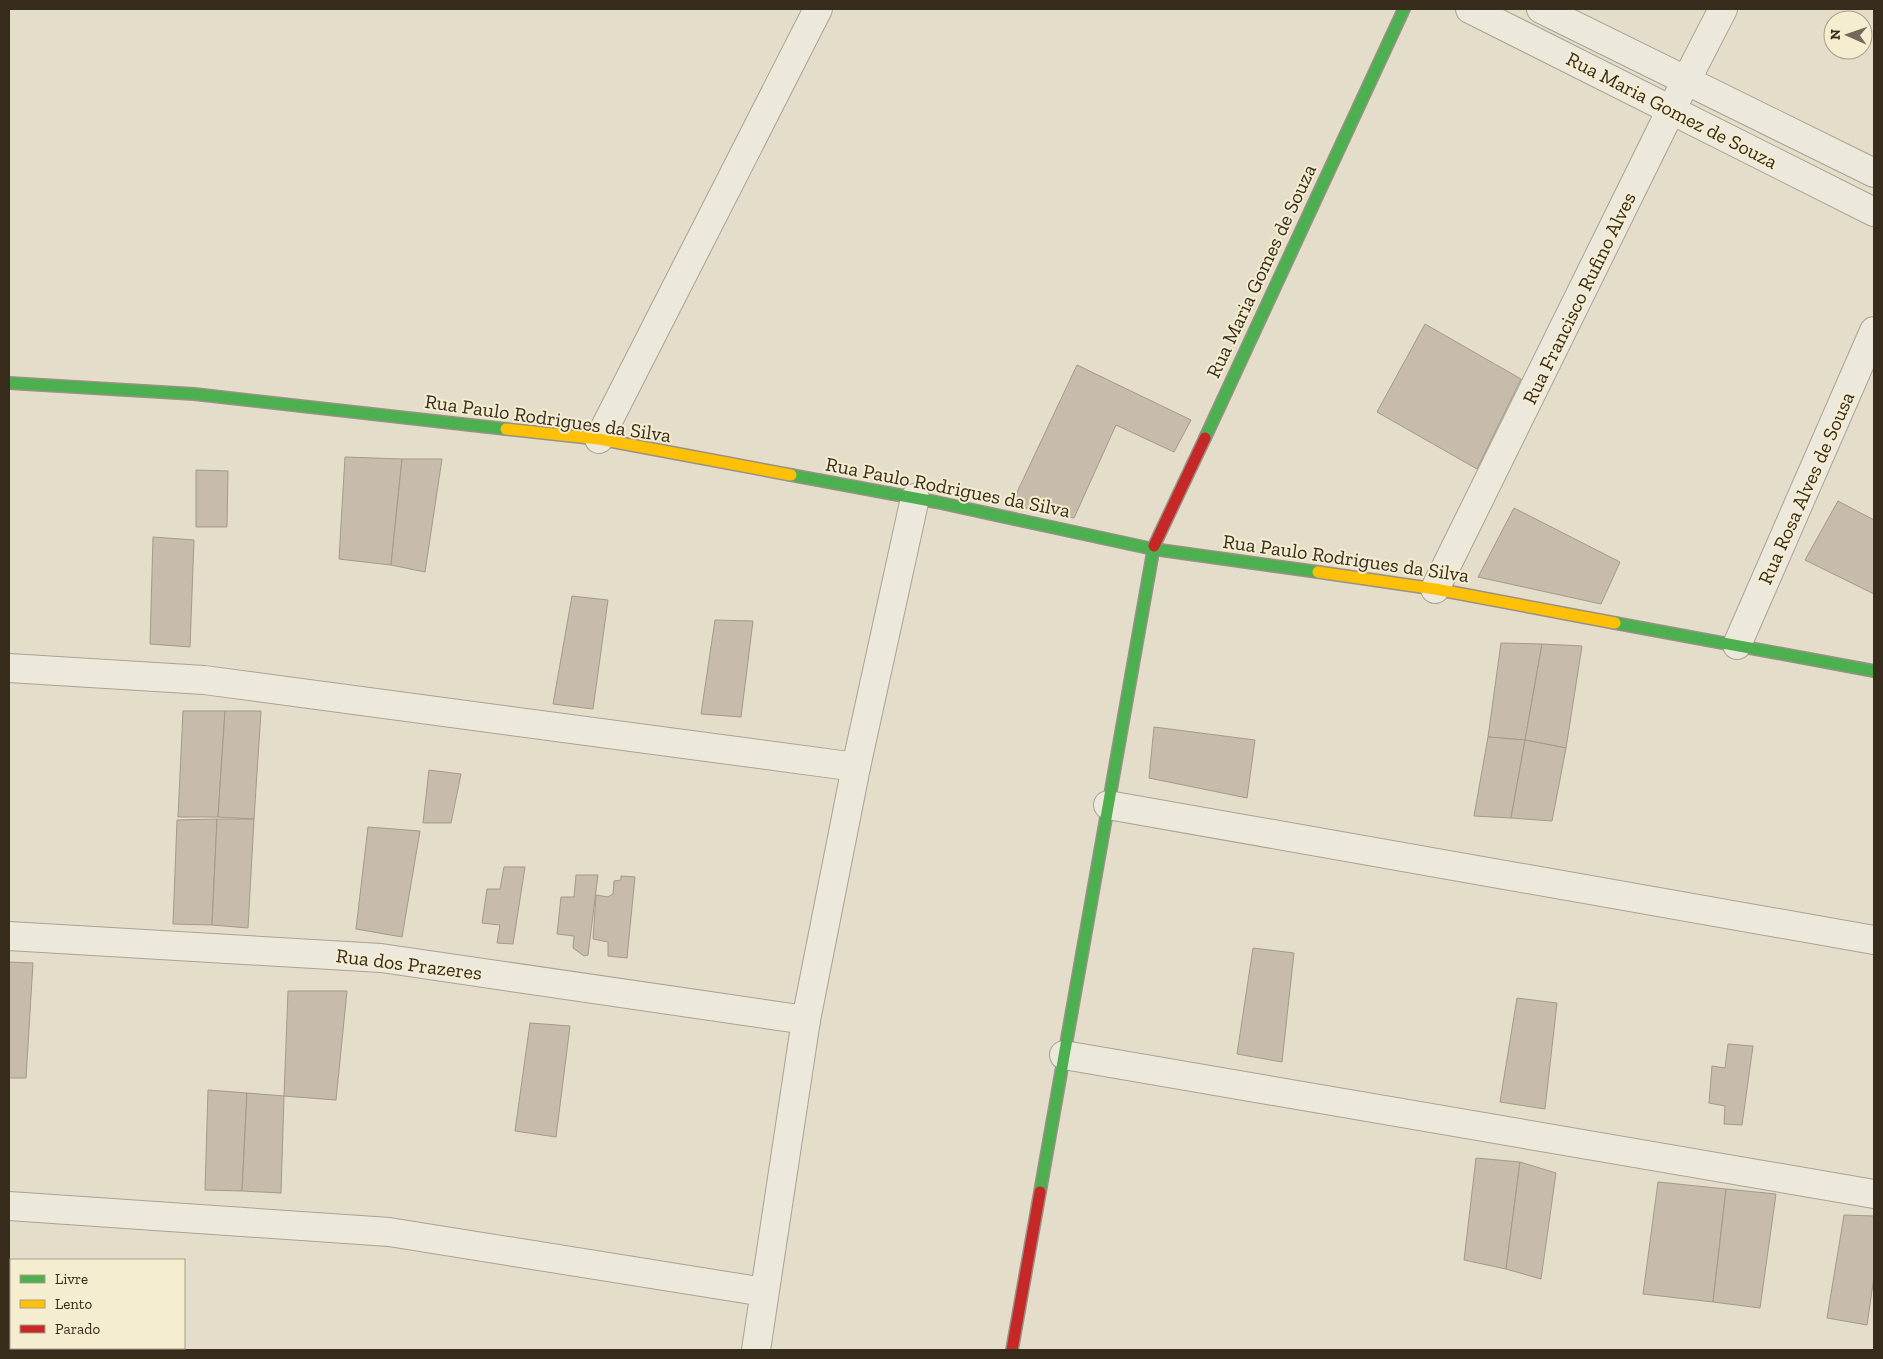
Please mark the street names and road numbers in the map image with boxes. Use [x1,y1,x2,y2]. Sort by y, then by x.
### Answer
street label: Rua Maria Gomez de Souza [1562,46,1782,174]
street label: Rua Maria Gomes de Souza [1201,160,1321,382]
street label: Rua Francisco Rufino Alves [1517,188,1641,408]
street label: Rua Rosa Alves de Sousa [1753,388,1860,588]
street label: Rua Paulo Rodrigues da Silva [423,389,673,447]
street label: Rua Paulo Rodrigues da Silva [824,451,1073,523]
street label: Rua Paulo Rodrigues da Silva [1221,529,1471,587]
street label: Rua dos Prazeres [335,943,483,985]

